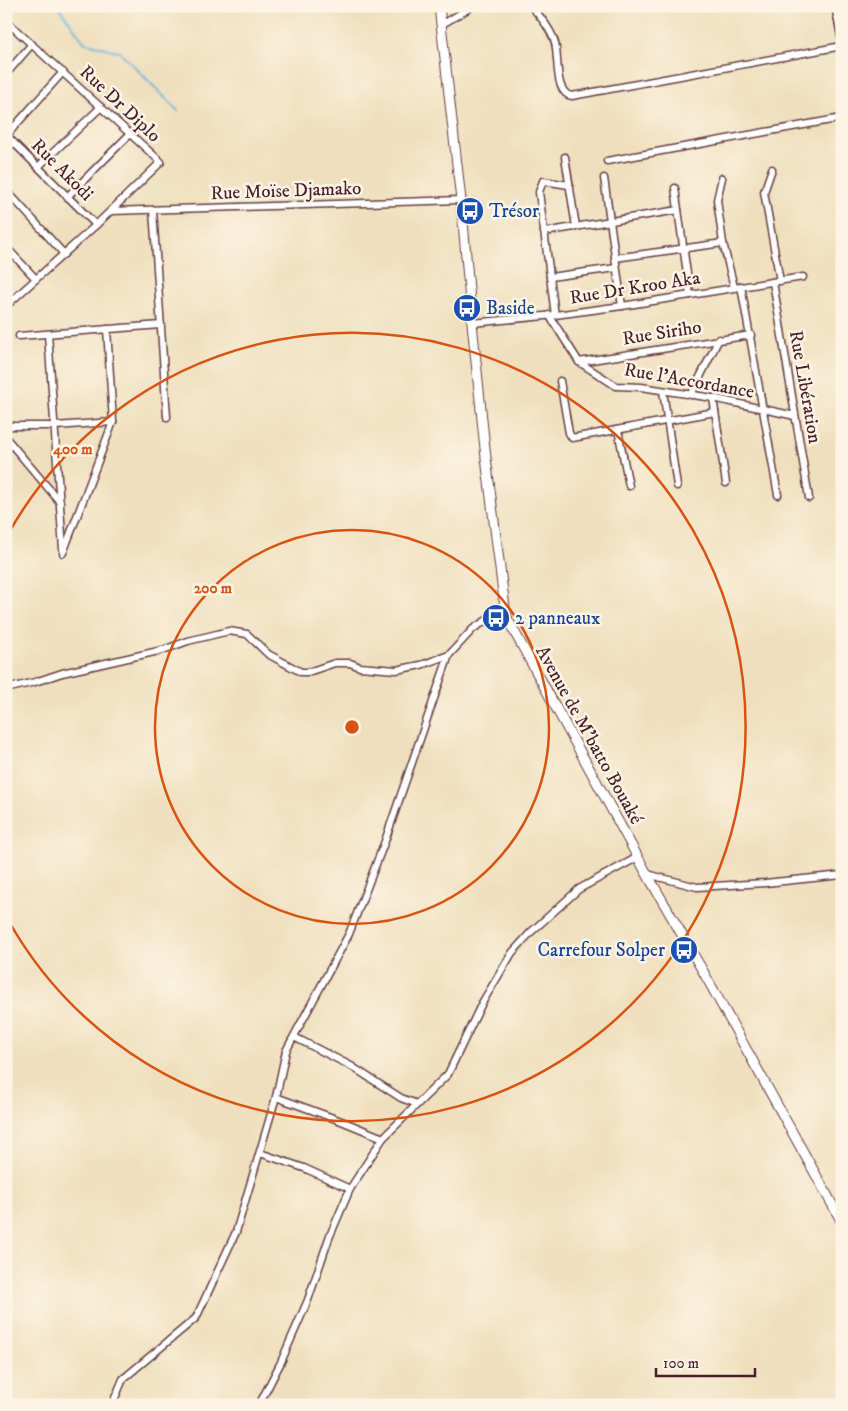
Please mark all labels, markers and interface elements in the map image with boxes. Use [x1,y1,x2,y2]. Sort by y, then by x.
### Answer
street label: Rue Dr Diplo [75,61,165,147]
street label: Rue Akodi [26,134,98,206]
street label: Rue Moïse Djamako [210,177,362,205]
bus stop icon: Trésor [455,196,485,226]
place label: Trésor [489,200,539,223]
street label: Rue Dr Kroo Aka [568,266,702,310]
bus stop icon: Baside [452,293,482,323]
place label: Baside [486,297,535,320]
street label: Rue Siriho [621,315,703,351]
street label: Rue Libération [784,329,826,445]
street label: Rue l'Accordance [622,358,756,404]
text: 400 m [52,440,93,459]
text: 200 m [194,579,233,598]
bus stop icon: 2 panneaux [481,603,511,633]
place label: 2 panneaux [515,607,601,630]
street label: Avenue de M'batto Bouaké [530,642,648,828]
centre of rings [343,718,361,736]
bus stop icon: Carrefour Solper [669,935,699,965]
place label: Carrefour Solper [537,939,665,962]
scale bar [656,1346,754,1378]
text: 100 m [663,1354,699,1373]

